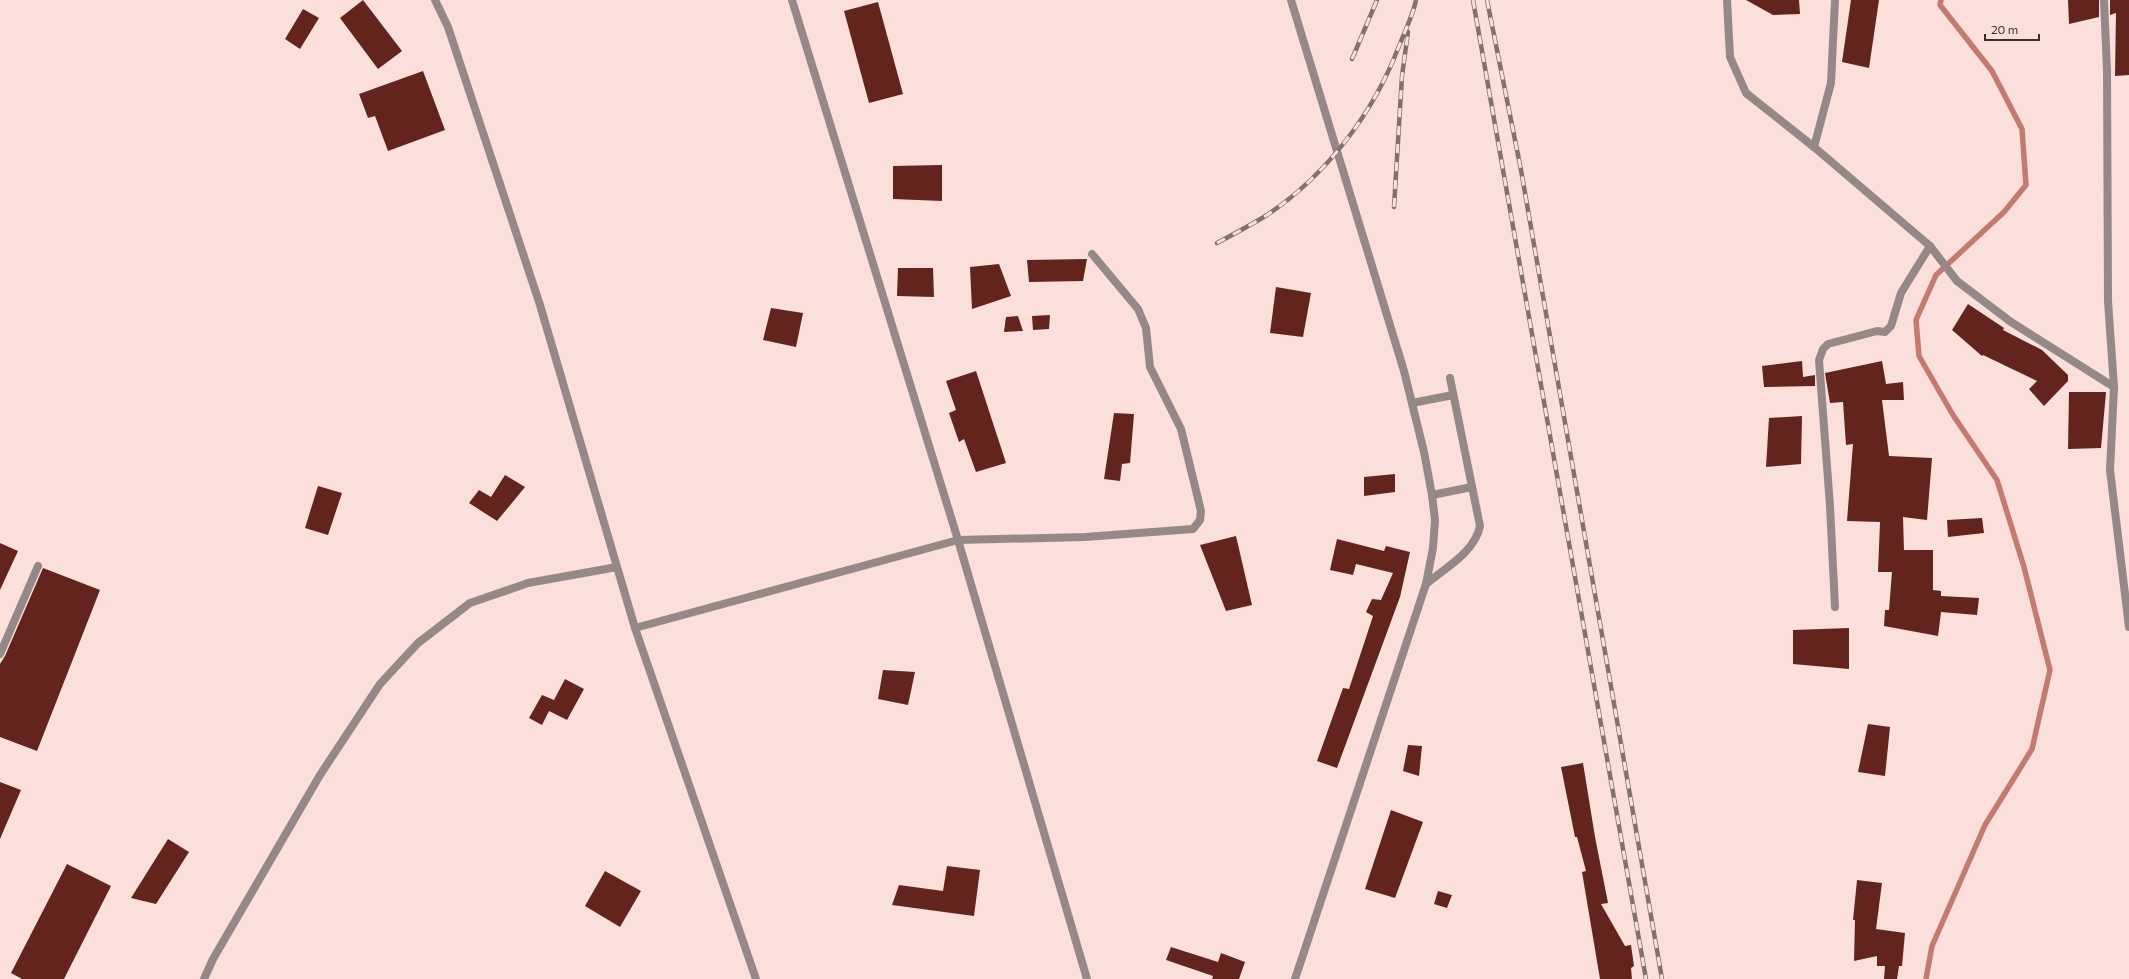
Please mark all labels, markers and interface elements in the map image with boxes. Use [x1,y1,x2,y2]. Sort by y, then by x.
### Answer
scale bar [1985,16,2039,42]
text: 20 m [1991,22,2018,36]

